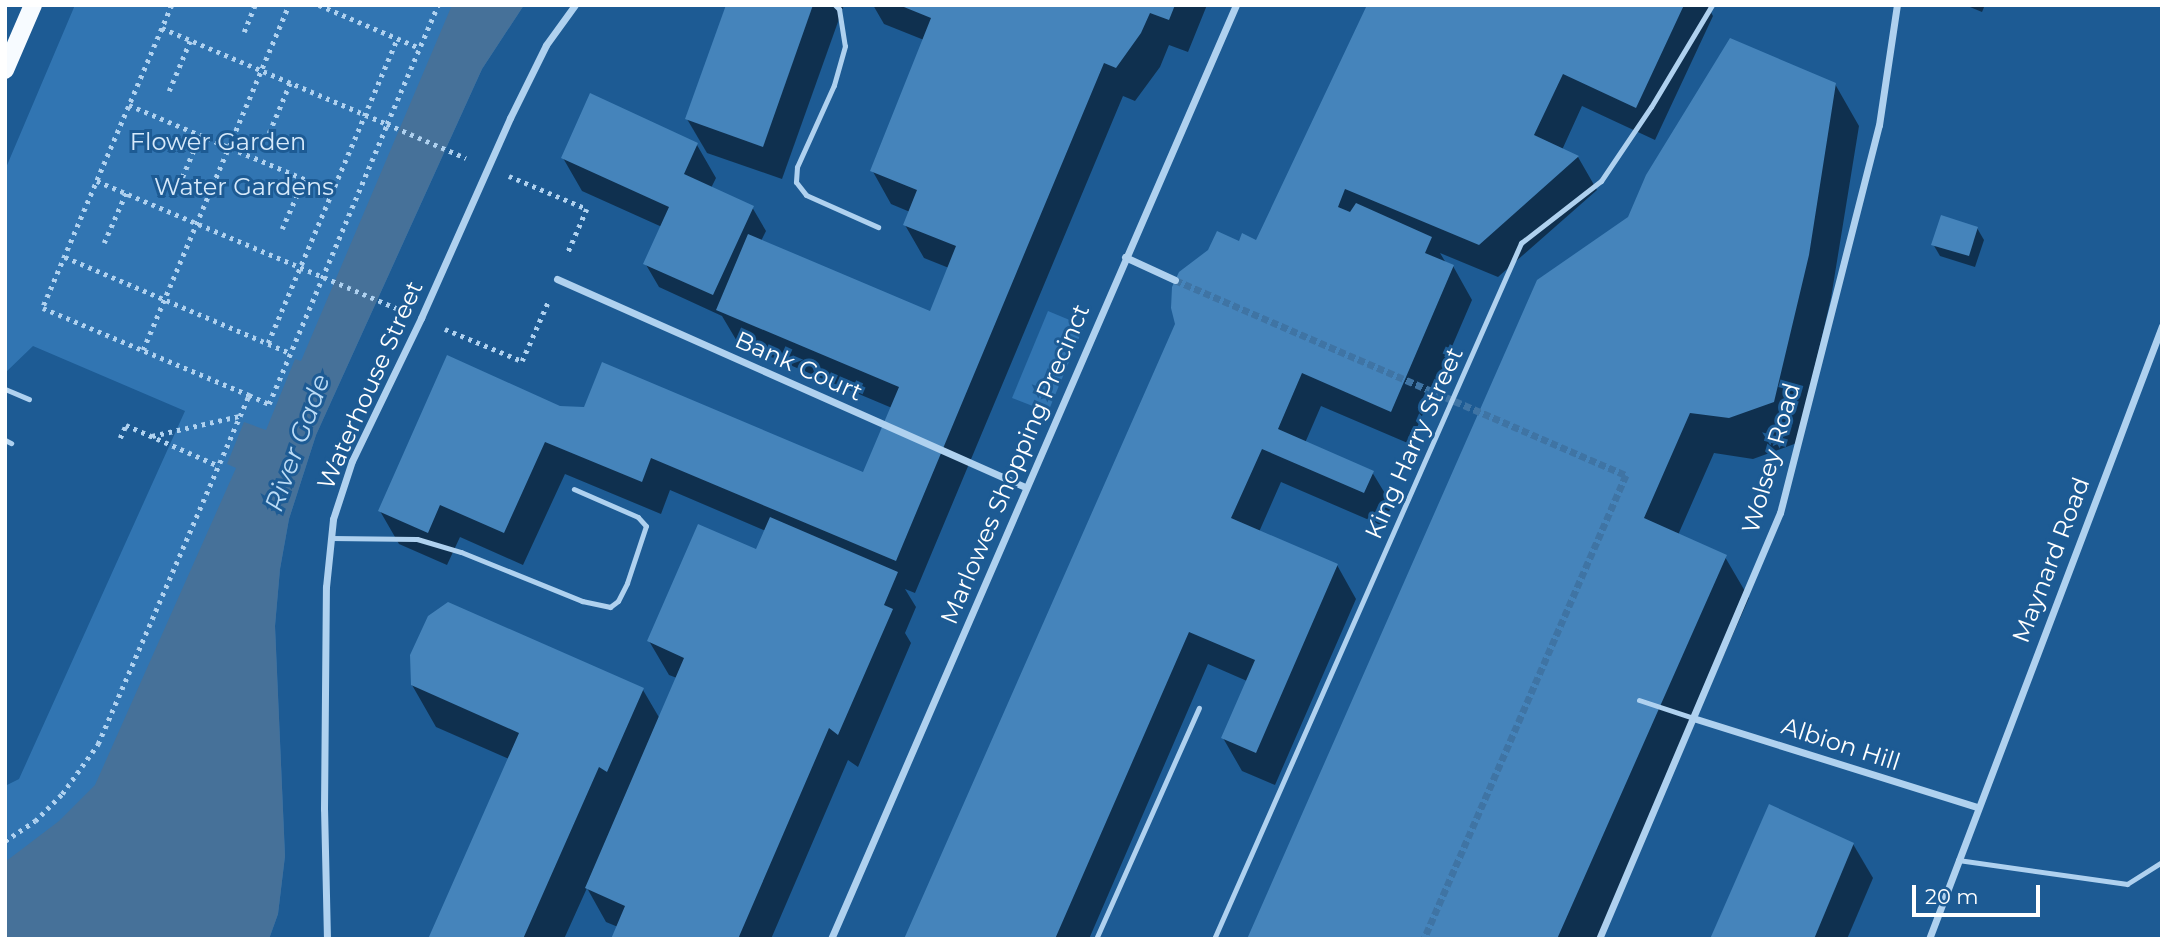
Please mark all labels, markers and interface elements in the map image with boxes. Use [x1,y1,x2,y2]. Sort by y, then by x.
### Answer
park label: Flower Garden [130,128,306,156]
park label: Water Gardens [154,173,334,201]
street label: Waterhouse Street [311,276,429,494]
street label: Marlowes Shopping Precinct [934,300,1096,628]
street label: Bank Court [731,325,867,407]
street label: King Harry Street [1359,343,1469,543]
water label: River Gade [259,370,337,516]
street label: Wolsey Road [1736,380,1806,536]
street label: Maynard Road [2006,473,2096,647]
street label: Albion Hill [1778,711,1904,777]
scale bar [1915,870,2043,914]
text: 20 m [1925,884,1979,909]

